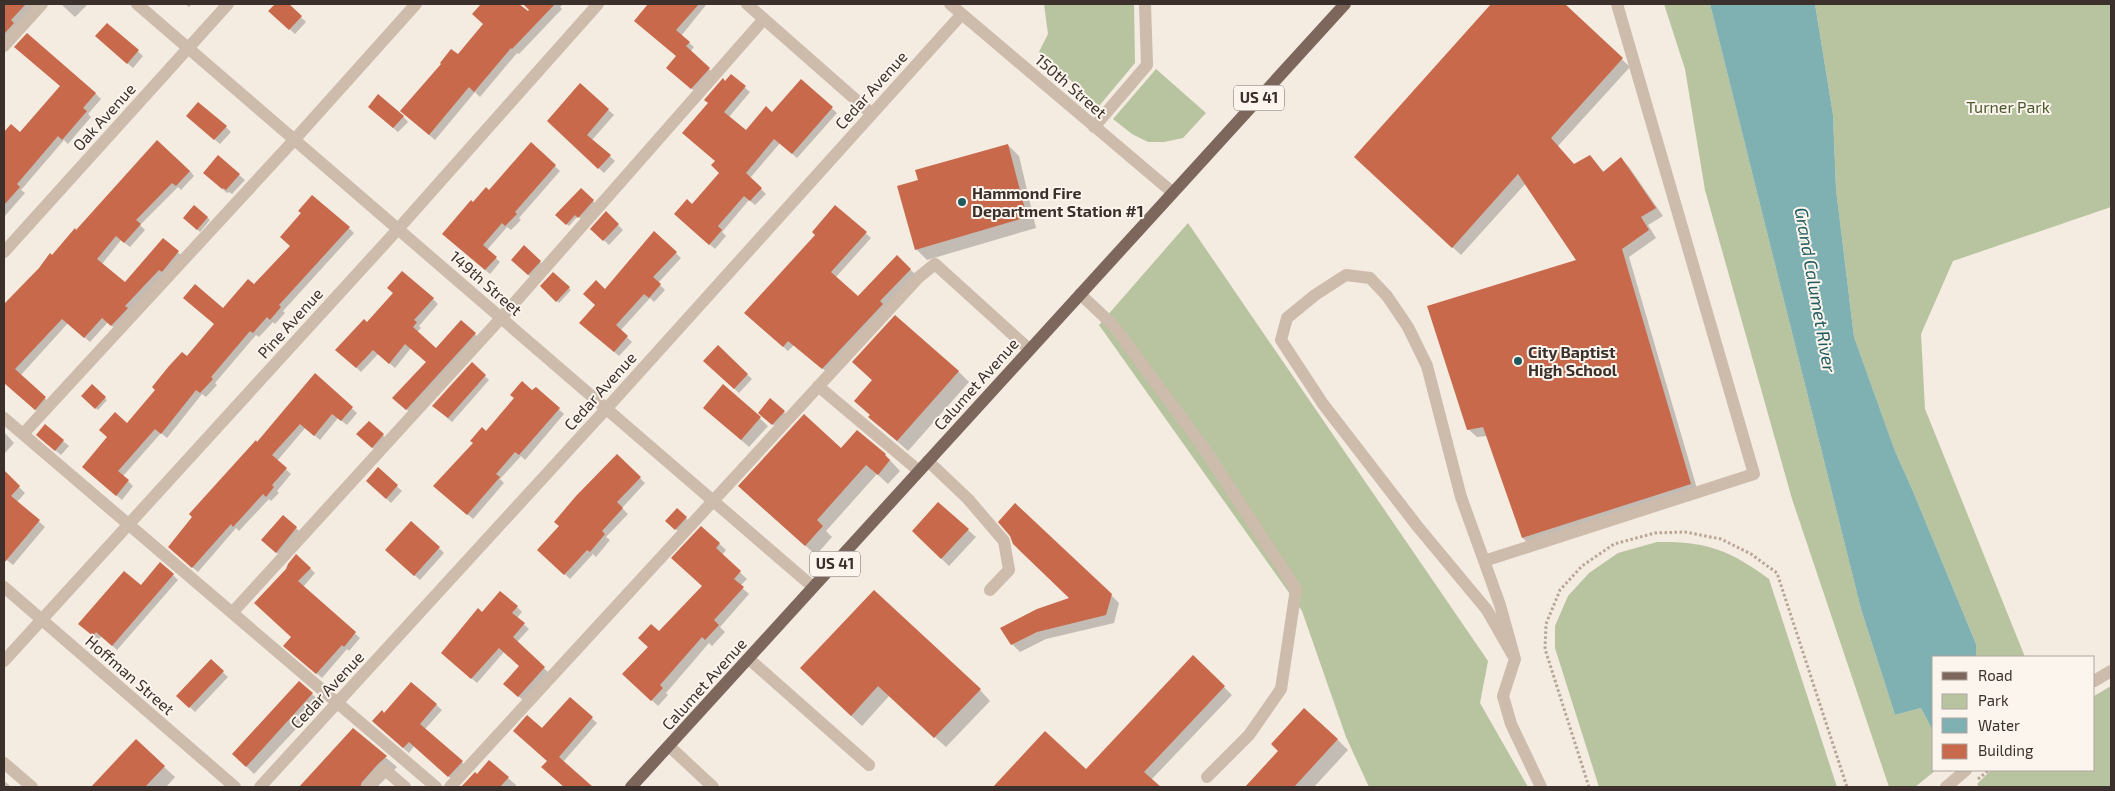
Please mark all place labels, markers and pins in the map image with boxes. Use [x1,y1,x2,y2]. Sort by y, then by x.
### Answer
place label: Hammond Fire Department Station #1 [972,183,1144,220]
marker: Hammond Fire Department Station #1 [956,196,968,208]
place label: City Baptist High School [1528,342,1618,379]
marker: City Baptist High School [1512,355,1524,367]

